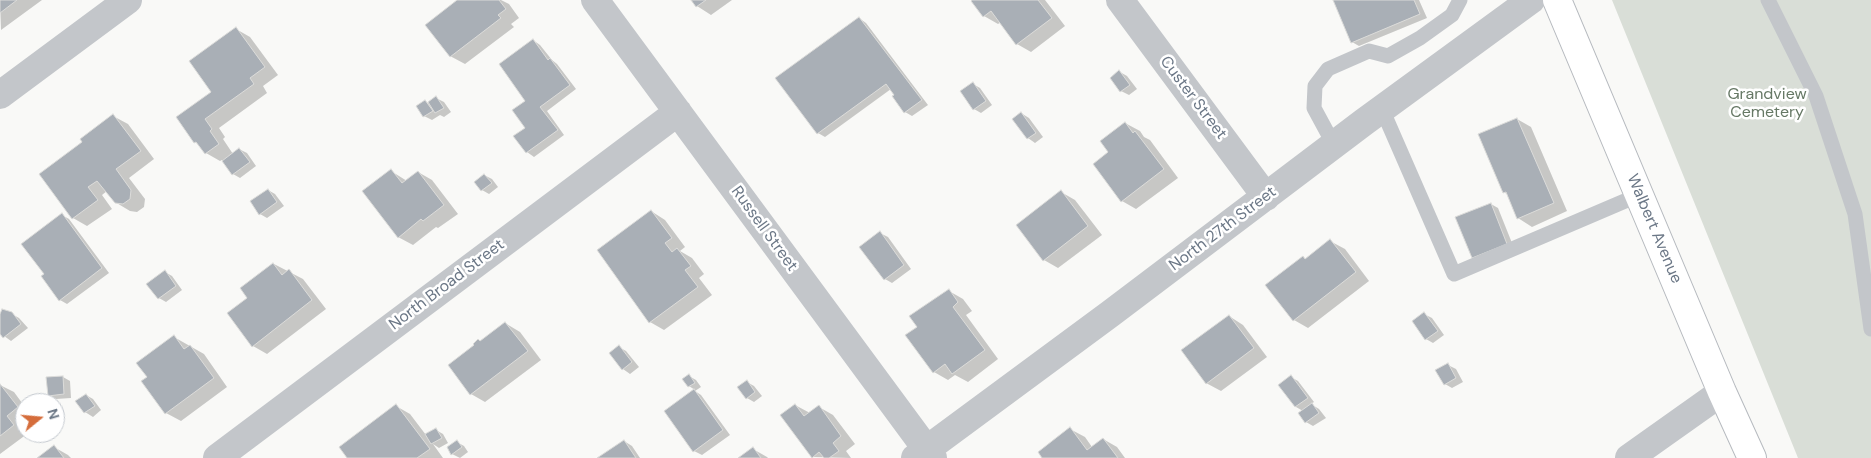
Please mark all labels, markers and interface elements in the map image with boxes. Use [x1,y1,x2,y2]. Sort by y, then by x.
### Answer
street label: Custer Street [1156,53,1230,143]
park label: Grandview Cemetery [1727,85,1807,123]
street label: Walbert Avenue [1622,171,1686,287]
street label: Russell Street [727,183,801,275]
street label: North 27th Street [1166,183,1280,275]
street label: North Broad Street [386,235,508,335]
north arrow [15,393,65,443]
text: N [43,406,63,421]

